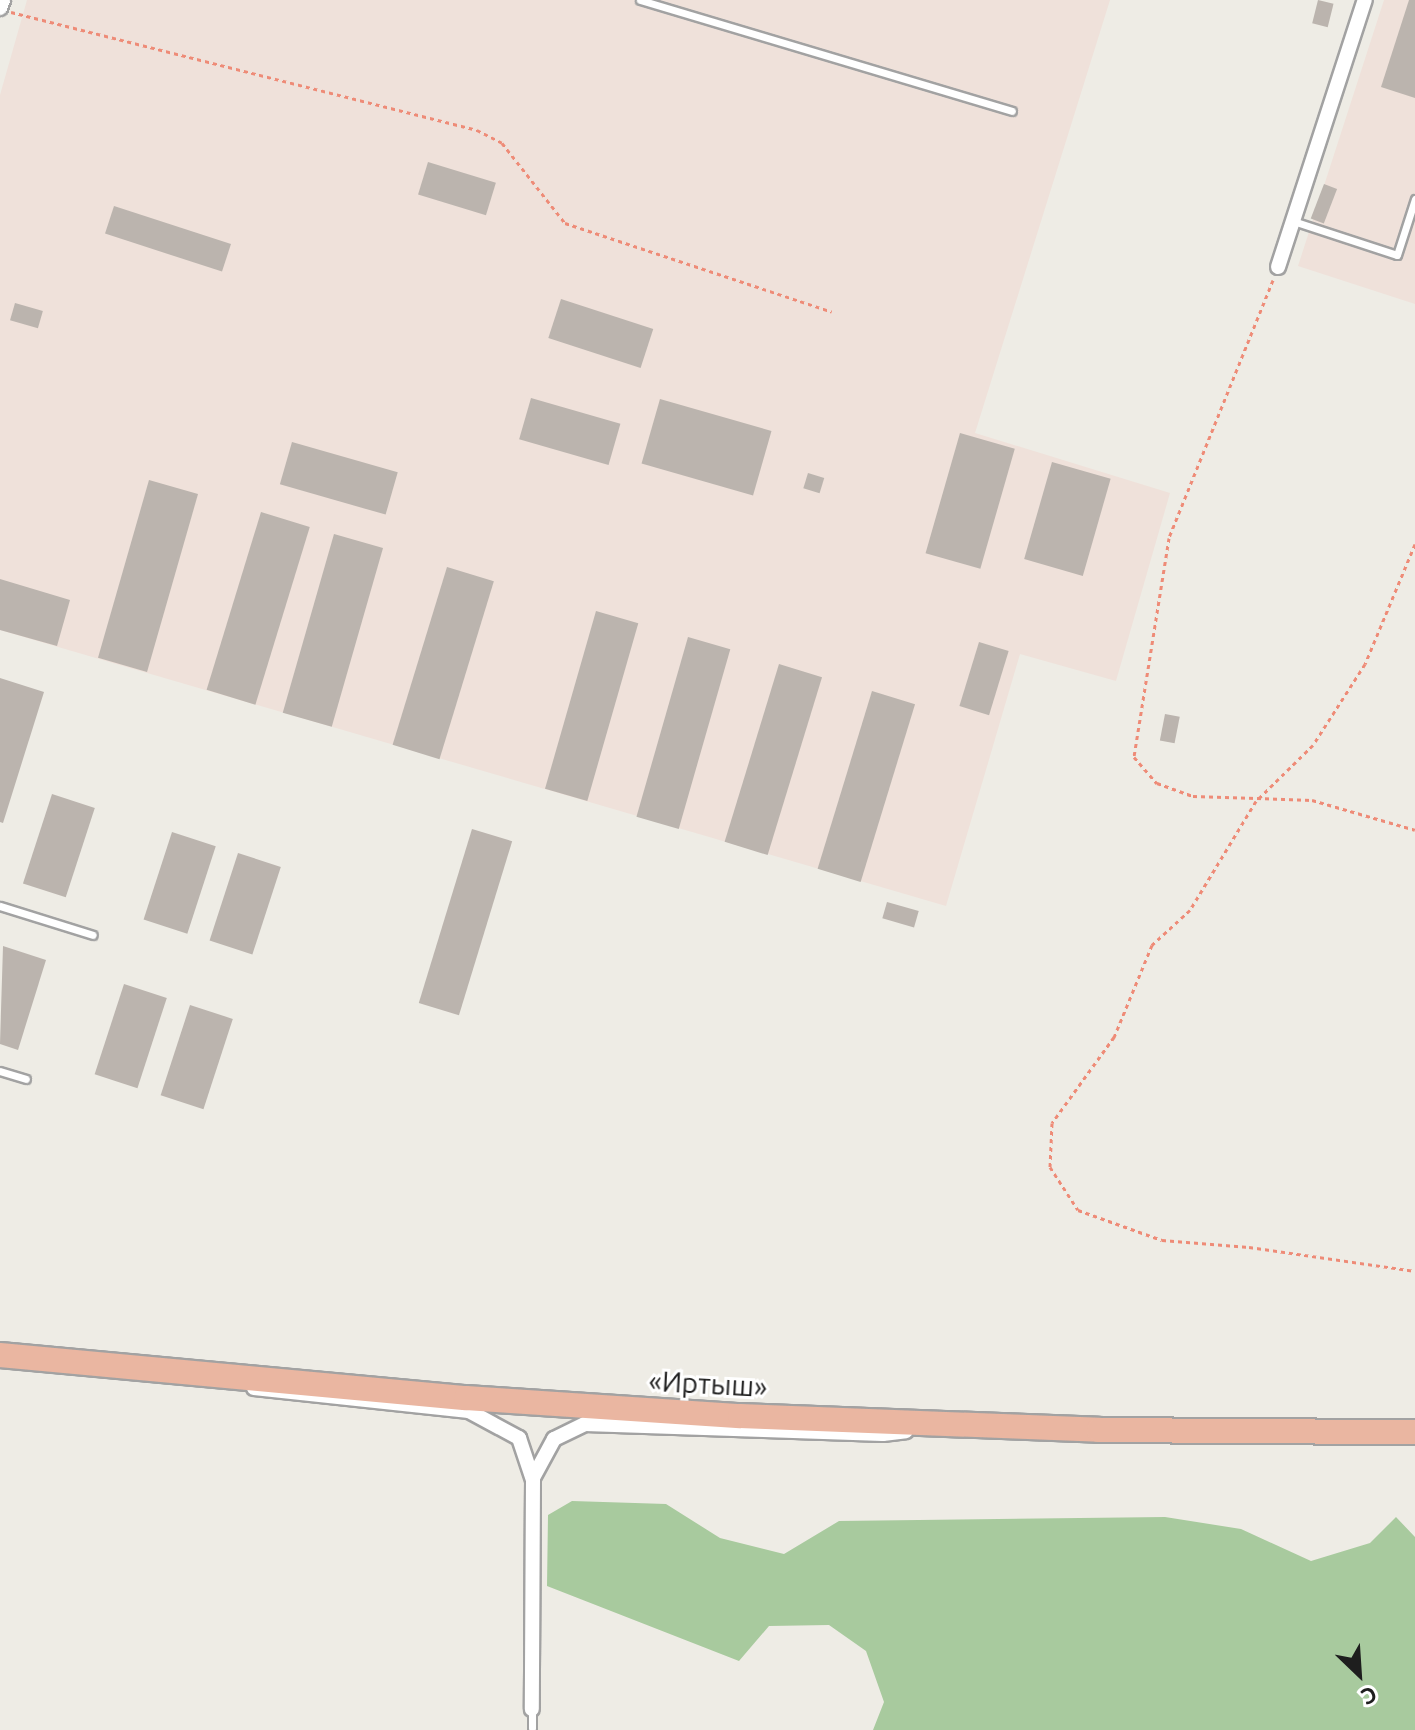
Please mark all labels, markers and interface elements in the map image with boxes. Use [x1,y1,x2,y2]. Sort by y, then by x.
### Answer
street label: «Иртыш» [648,1364,768,1404]
north arrow [1319,1634,1399,1714]
text: С [1358,1682,1381,1711]

